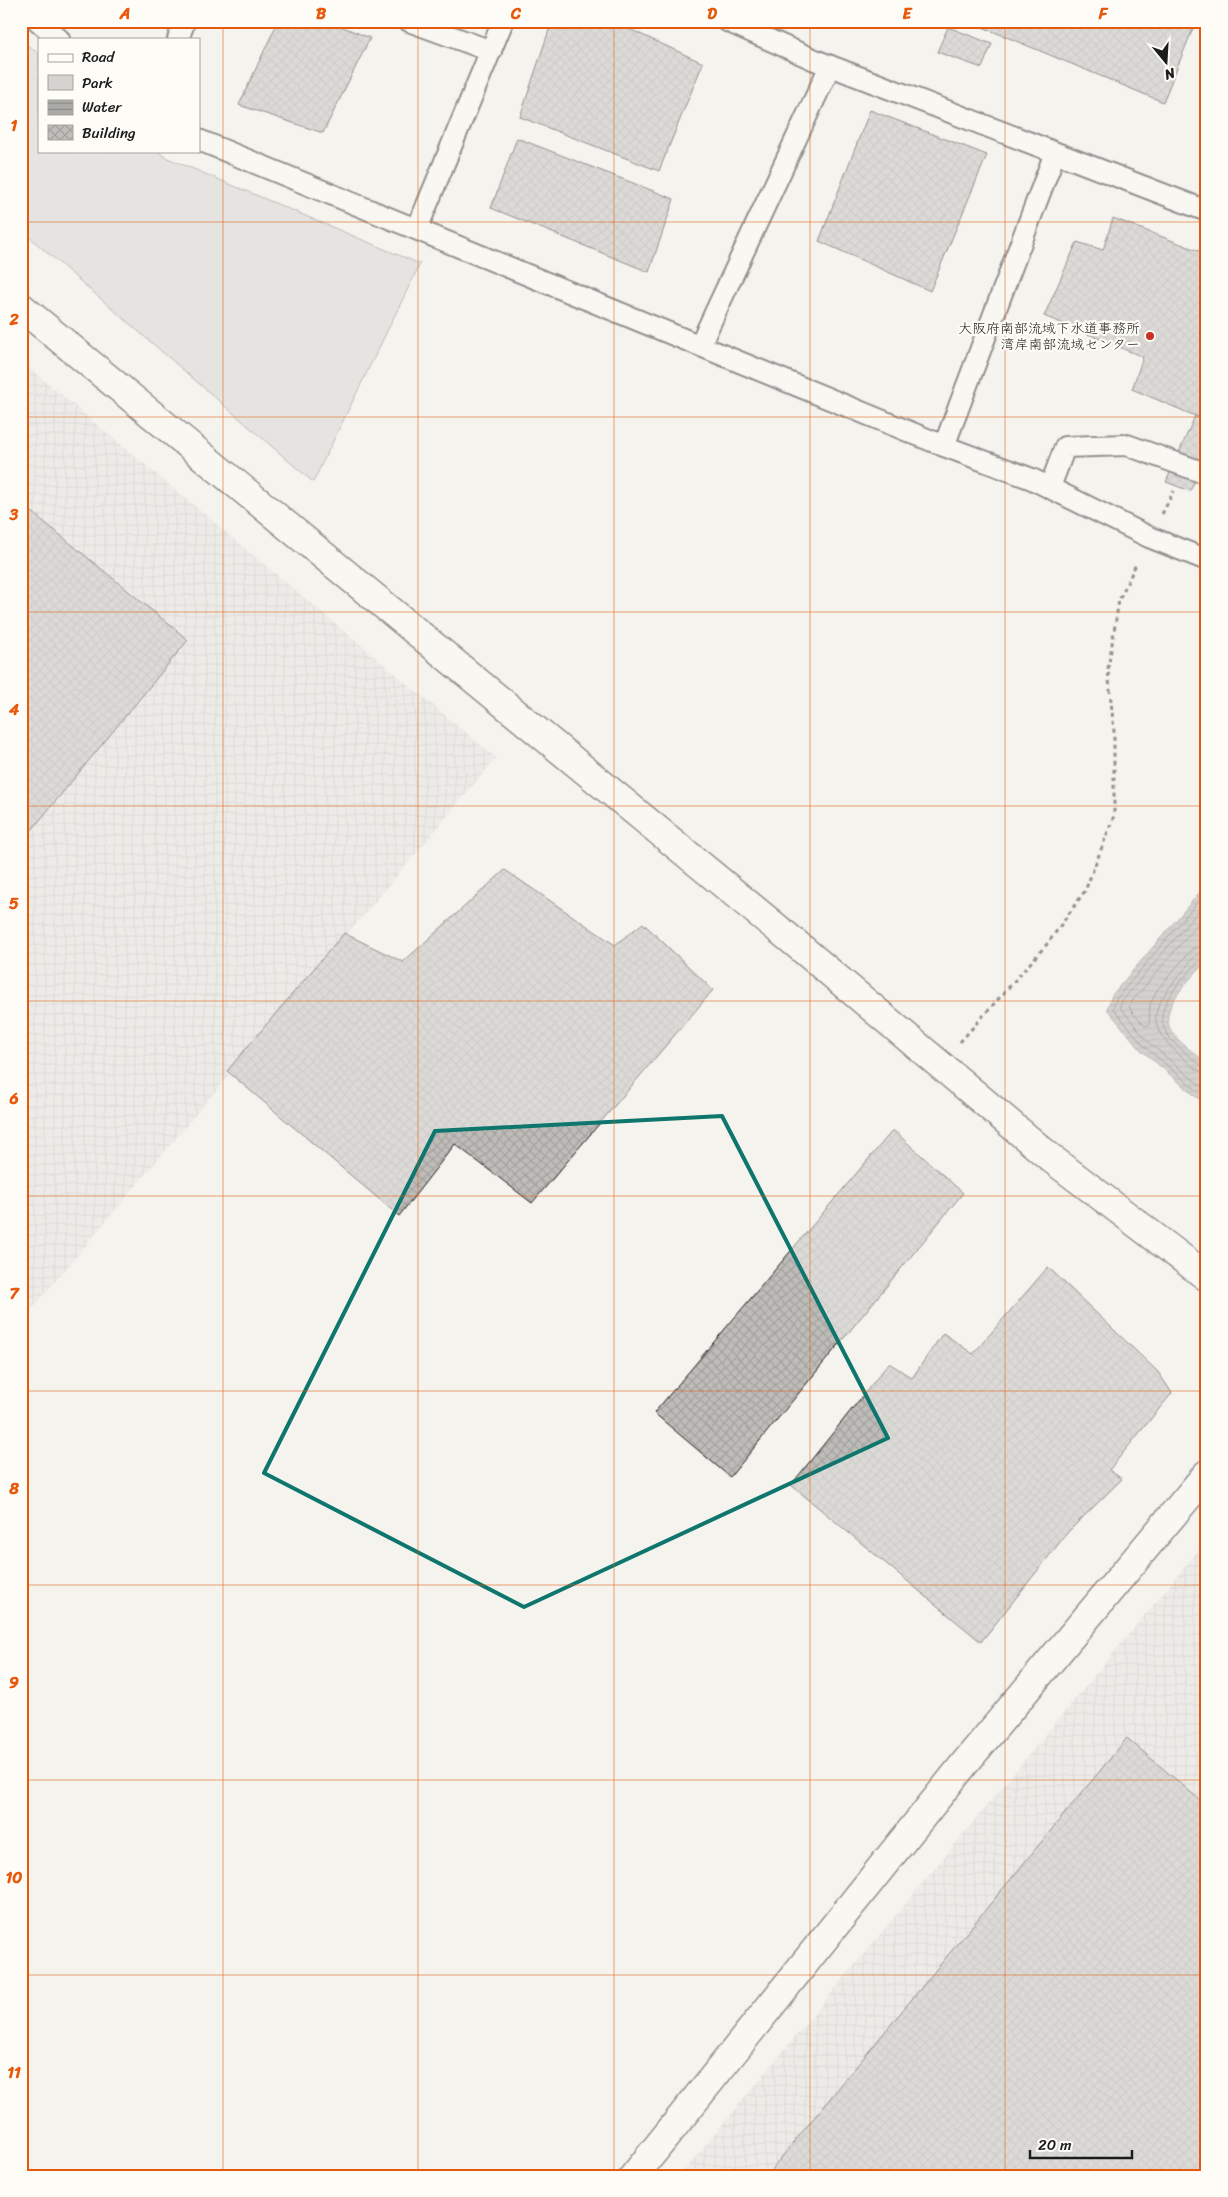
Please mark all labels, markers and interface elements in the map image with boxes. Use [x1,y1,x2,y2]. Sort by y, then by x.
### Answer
text: A [119,0,130,28]
text: B [316,0,327,28]
text: C [510,0,522,28]
text: D [707,0,717,28]
text: E [903,0,913,28]
text: F [1098,0,1109,28]
legend [38,38,200,152]
north arrow [1140,38,1190,88]
text: Road [82,44,115,70]
text: N [1161,60,1179,87]
text: Park [82,70,113,96]
text: Water [82,94,122,120]
text: 1 [11,111,18,140]
text: Building [82,120,136,146]
text: 2 [8,305,19,334]
place label: 大阪府南部流域下水道事務所 湾岸南部流域センター [958,316,1140,357]
marker: 大阪府南部流域下水道事務所 湾岸南部流域センター [1144,330,1156,342]
text: 3 [9,500,19,529]
text: 4 [8,695,19,724]
text: 5 [9,889,19,918]
text: 6 [8,1084,19,1113]
text: 7 [9,1279,20,1308]
text: 8 [8,1474,19,1503]
text: 9 [9,1668,19,1697]
text: 10 [6,1863,22,1892]
text: 11 [7,2058,21,2087]
scale bar [1030,2127,1133,2159]
text: 20 m [1038,2132,1072,2158]

